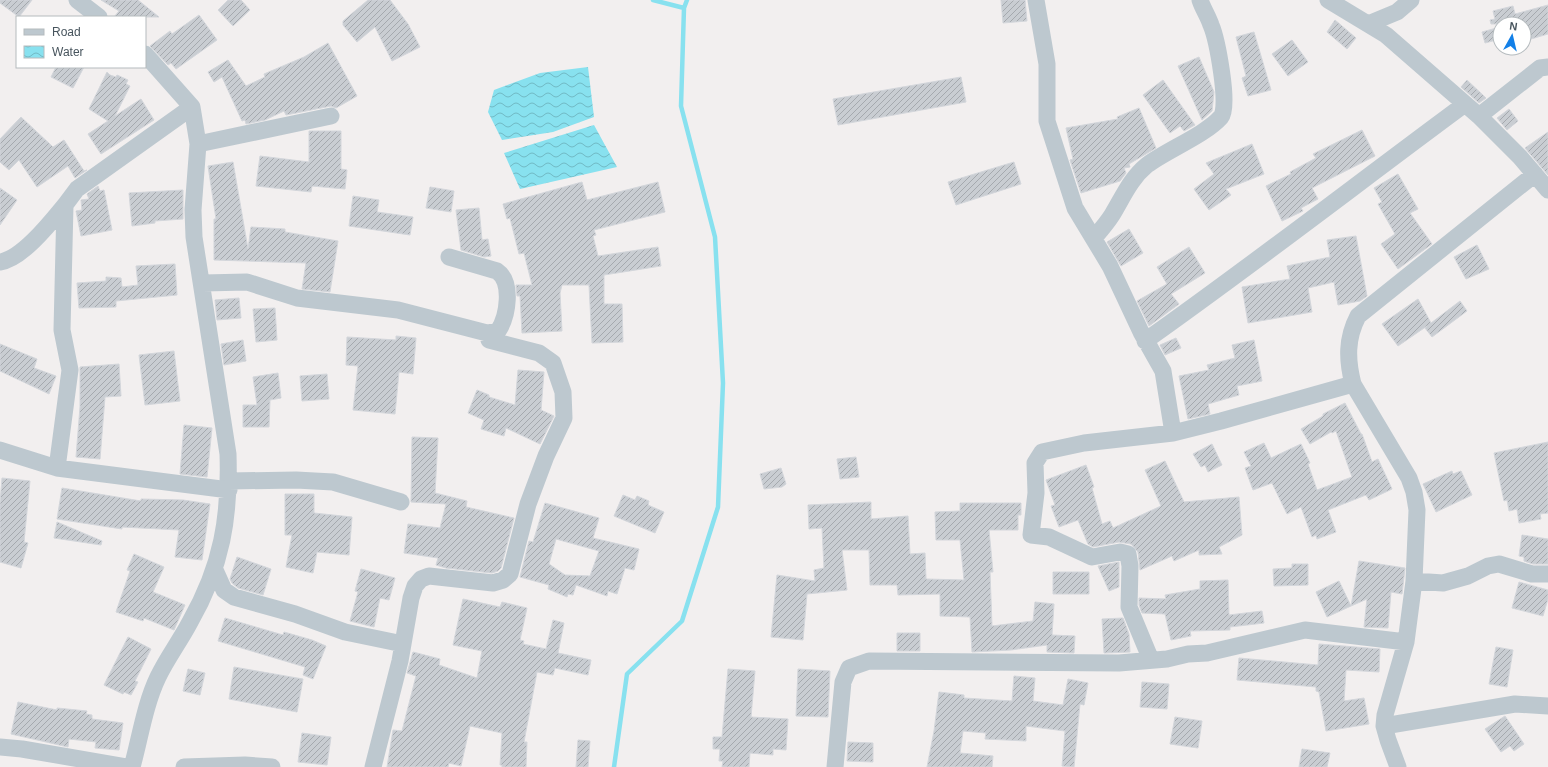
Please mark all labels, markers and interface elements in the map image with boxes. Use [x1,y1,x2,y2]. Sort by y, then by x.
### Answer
legend [16,16,146,68]
north arrow [1492,16,1532,56]
text: N [1509,20,1518,33]
text: Road [52,25,81,39]
text: Water [52,45,84,59]

